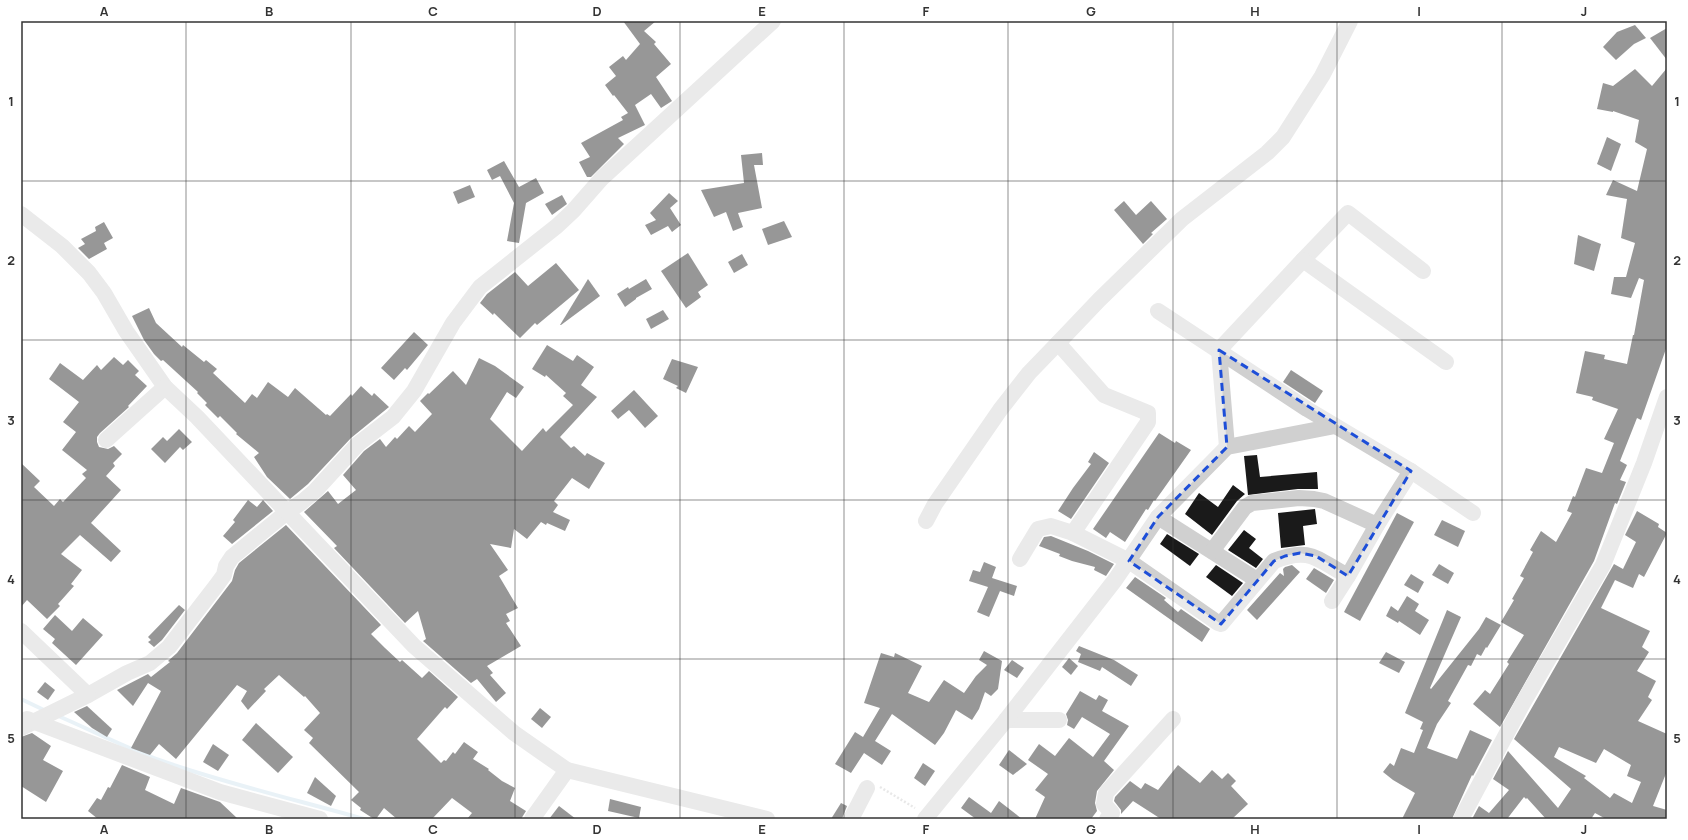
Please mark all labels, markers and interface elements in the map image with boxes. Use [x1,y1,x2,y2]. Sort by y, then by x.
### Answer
text: A [100,2,109,20]
text: B [265,2,273,20]
text: C [428,2,438,20]
text: D [592,2,602,20]
text: E [758,2,766,20]
text: F [923,2,930,20]
text: G [1086,2,1096,20]
text: H [1250,2,1260,20]
text: I [1417,2,1421,20]
text: J [1581,2,1587,20]
text: 1 [8,92,14,110]
text: 1 [1674,92,1680,110]
text: 2 [7,251,15,269]
text: 2 [1673,251,1681,269]
text: 3 [7,411,15,429]
text: 3 [1673,411,1681,429]
text: 4 [7,570,15,588]
text: 4 [1673,570,1681,588]
text: 5 [7,729,15,747]
text: 5 [1673,729,1681,747]
text: A [100,820,109,838]
text: B [265,820,273,838]
text: C [428,820,438,838]
text: D [592,820,602,838]
text: E [758,820,766,838]
text: F [923,820,930,838]
text: G [1086,820,1096,838]
text: H [1250,820,1260,838]
text: I [1417,820,1421,838]
text: J [1581,820,1587,838]

